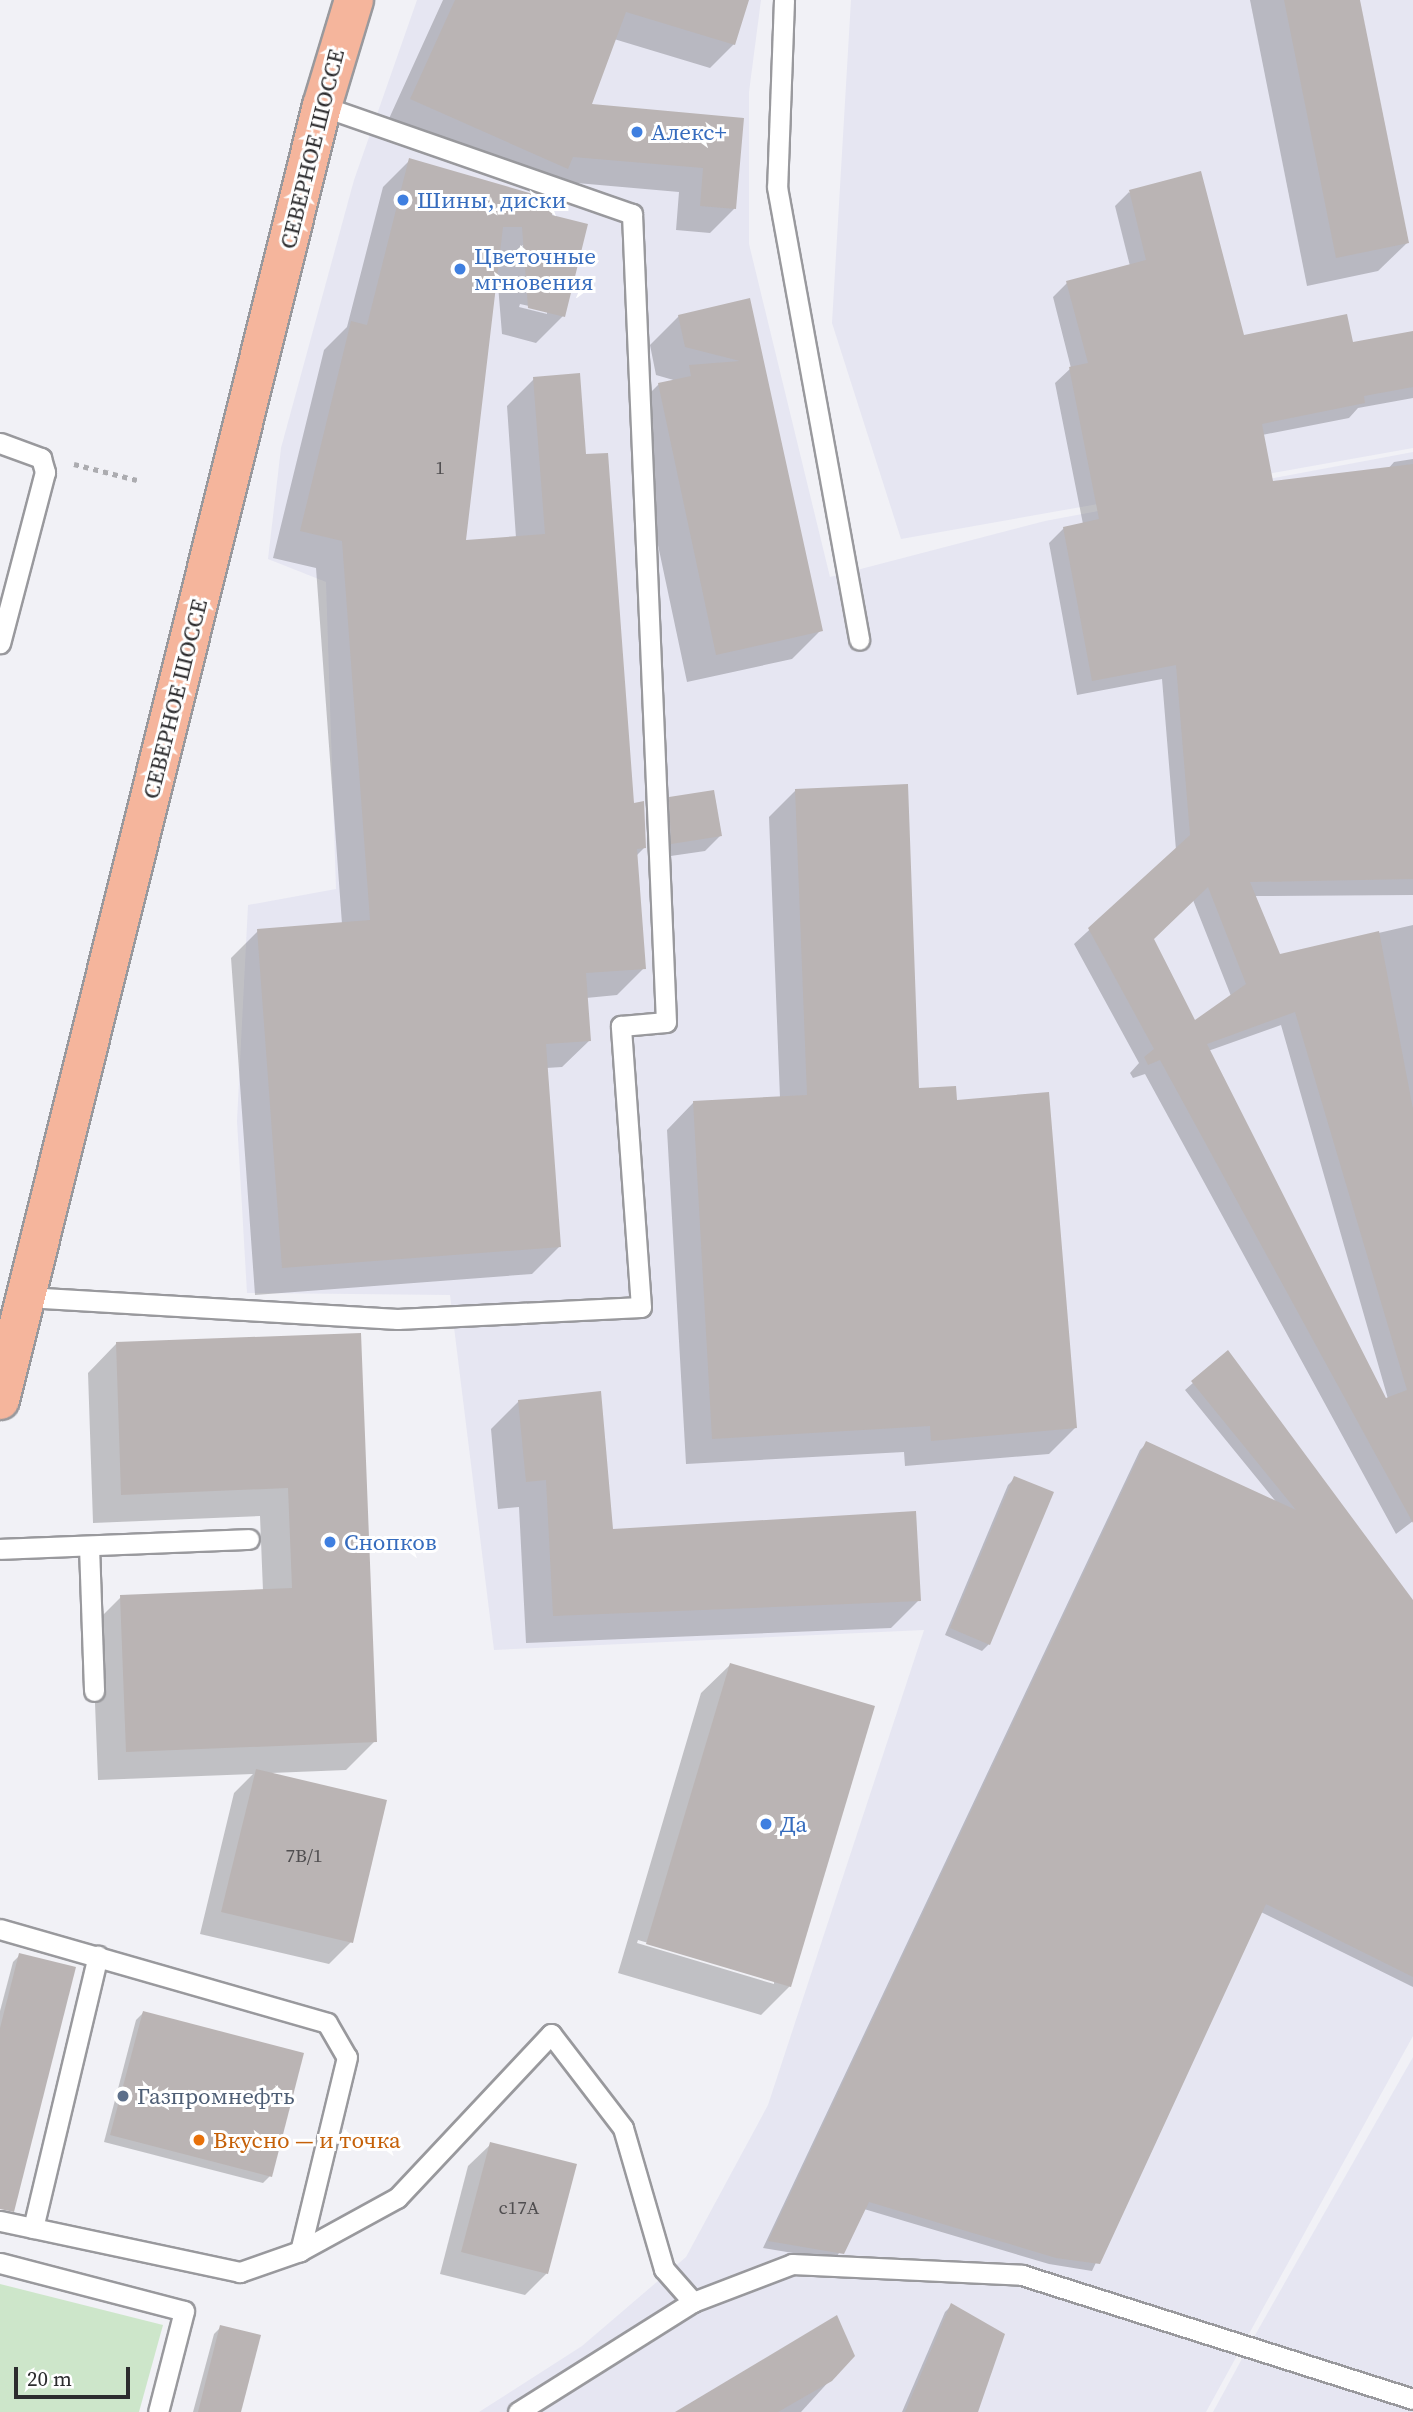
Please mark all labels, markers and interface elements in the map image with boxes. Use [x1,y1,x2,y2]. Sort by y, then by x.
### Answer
street label: СЕВЕРНОЕ ШОССЕ [274,46,350,252]
place label: Алекс+ [651,118,727,146]
marker: Алекс+ [629,124,645,140]
place label: Шины, диски [417,186,566,214]
marker: Шины, диски [395,192,411,208]
place label: Цветочные мгновения [474,242,596,296]
marker: Цветочные мгновения [452,261,468,277]
house number: 1 [435,457,445,479]
street label: СЕВЕРНОЕ ШОССЕ [137,596,213,802]
place label: Снопков [344,1528,437,1556]
marker: Снопков [322,1534,338,1550]
place label: Да [780,1810,807,1838]
marker: Да [758,1816,774,1832]
house number: 7В/1 [286,1845,322,1867]
place label: Газпромнефть [137,2082,295,2110]
marker: Газпромнефть [115,2088,131,2104]
place label: Вкусно — и точка [213,2126,401,2154]
marker: Вкусно — и точка [191,2132,207,2148]
house number: с17А [499,2197,539,2219]
scale bar [18,2352,133,2396]
text: 20 m [27,2364,72,2393]

